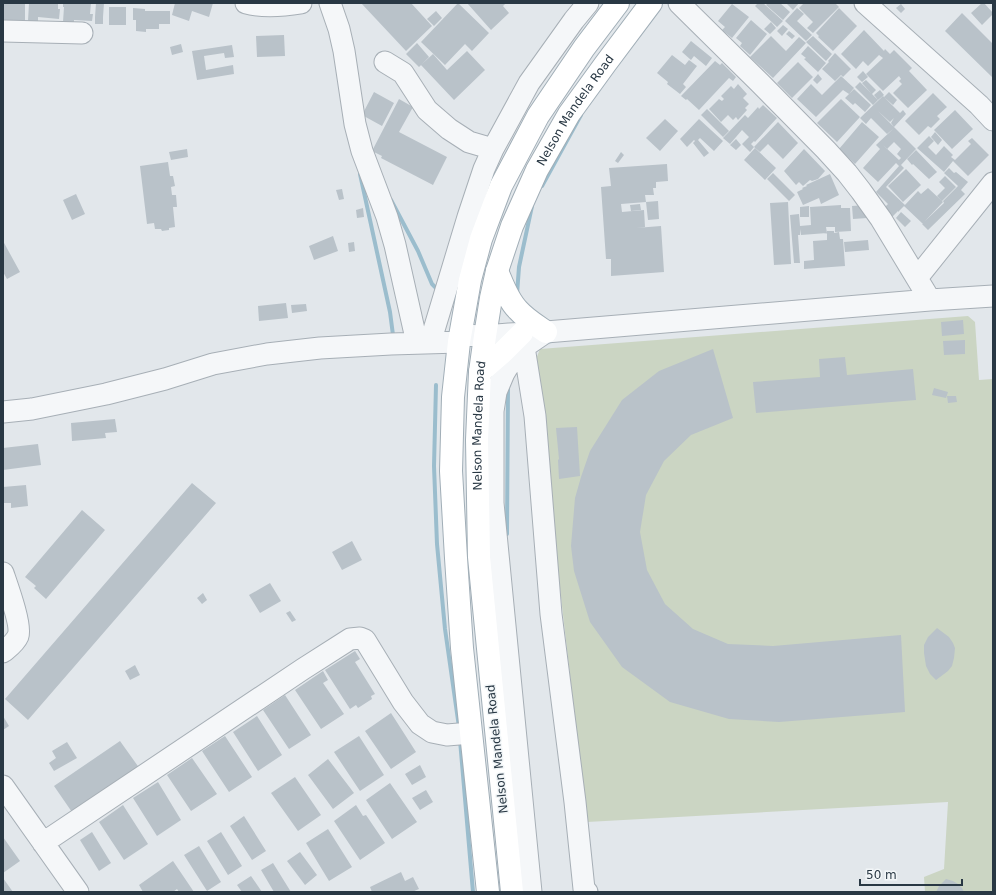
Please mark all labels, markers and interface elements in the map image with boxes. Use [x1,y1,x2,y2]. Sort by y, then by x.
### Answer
street label: Nelson Mandela Road [534,52,617,168]
street label: Nelson Mandela Road [470,360,488,491]
street label: Nelson Mandela Road [483,684,511,814]
scale bar [860,861,962,887]
text: 50 m [866,868,897,882]

